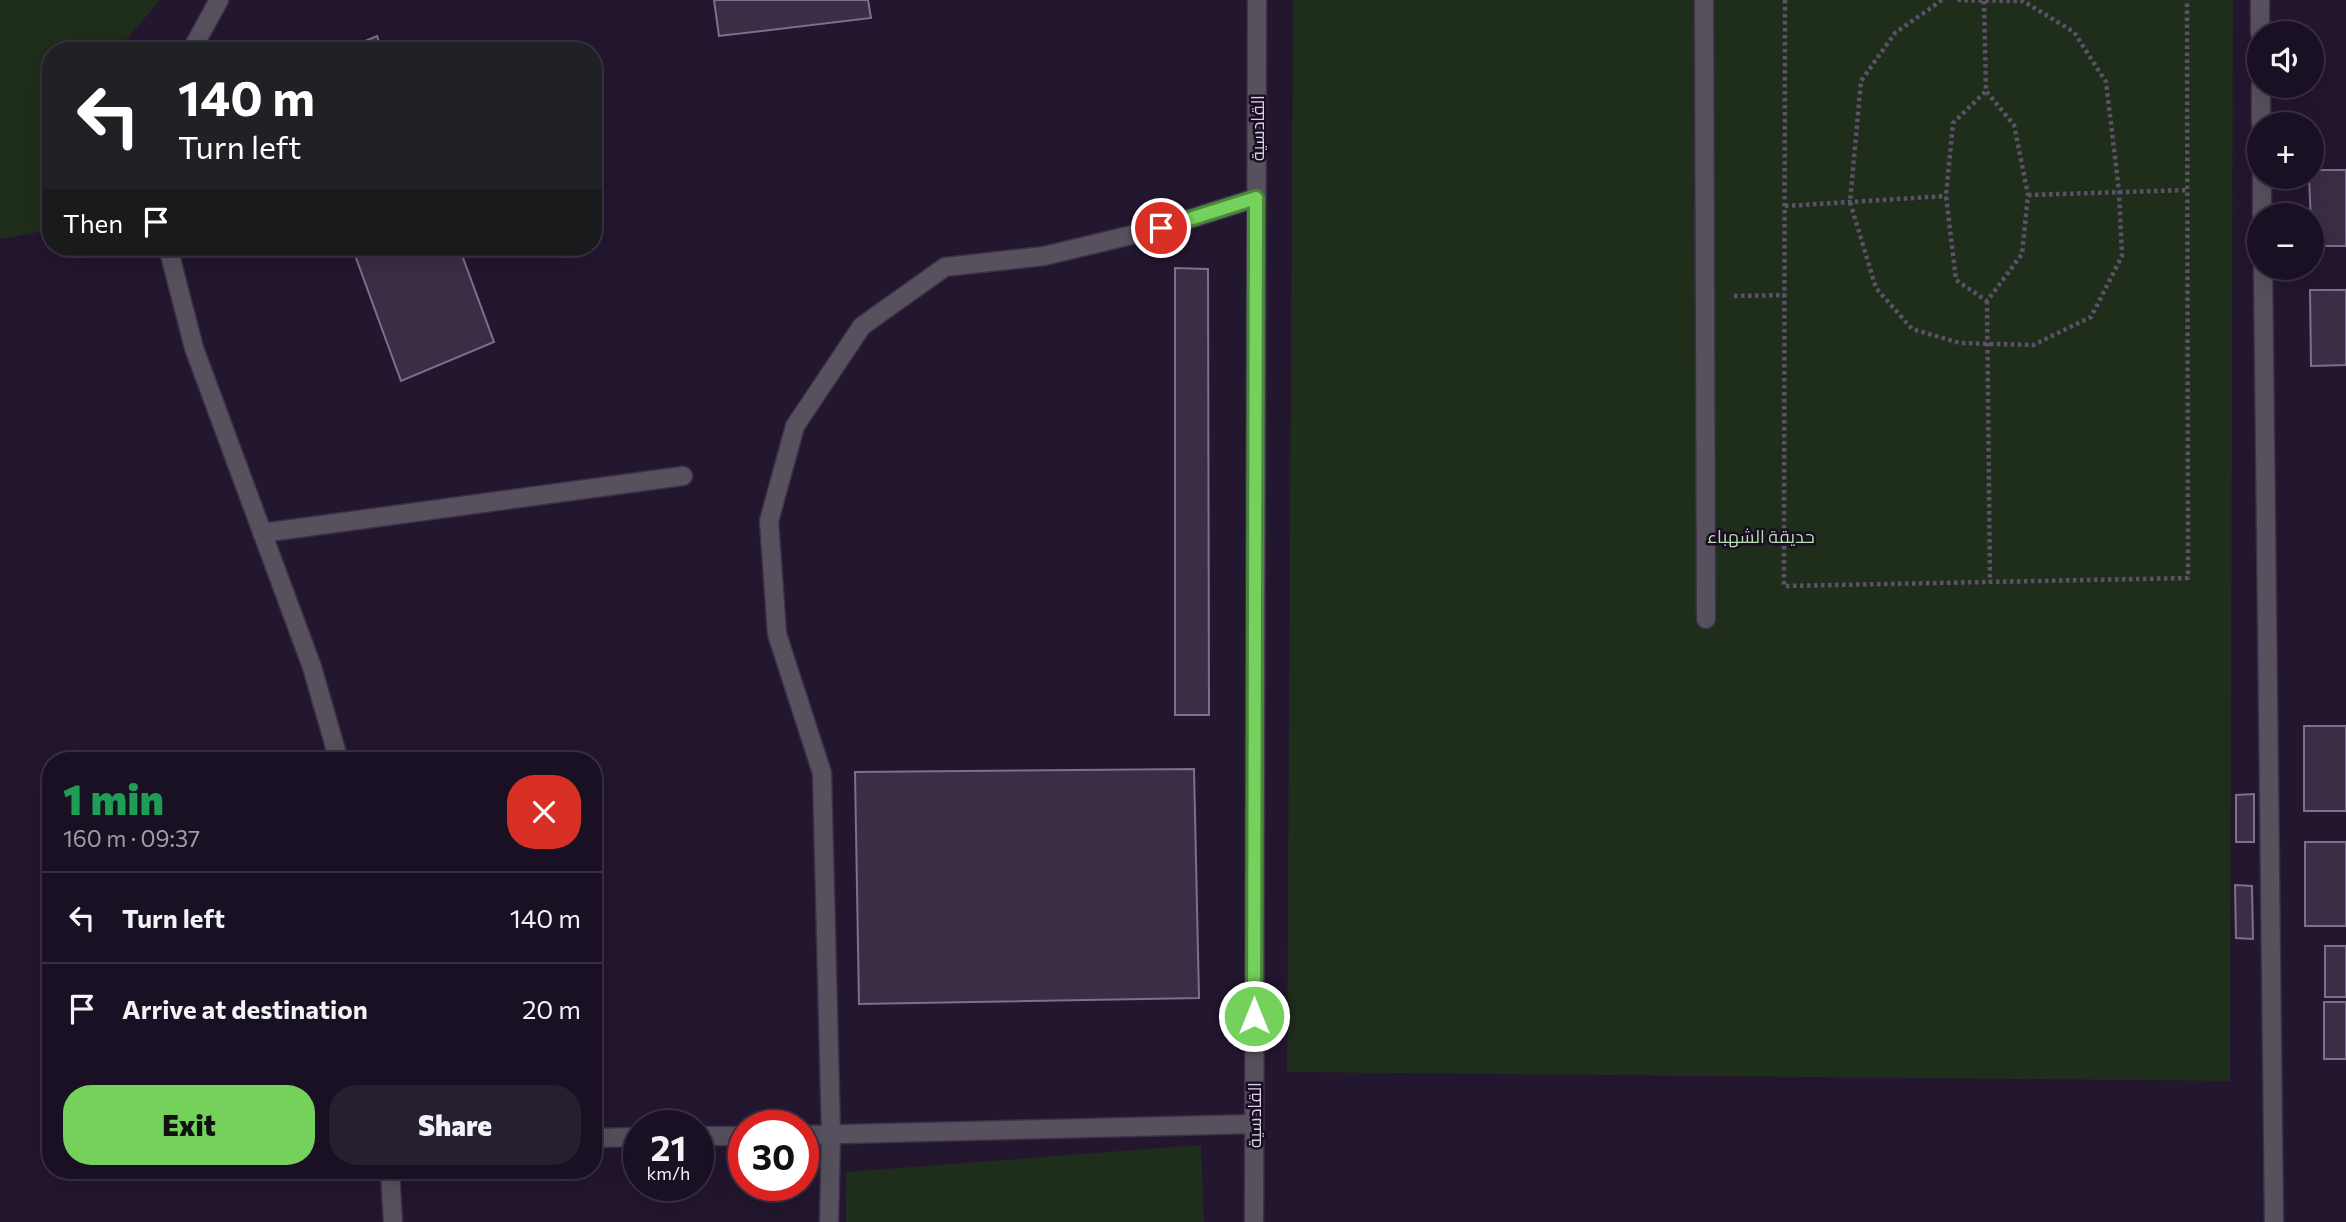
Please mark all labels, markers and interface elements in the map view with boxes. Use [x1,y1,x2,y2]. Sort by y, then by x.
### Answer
map controls [2247,21,2324,280]
button: sound [2247,21,2324,98]
text: 140 m [178,66,315,126]
icon: left [63,70,154,161]
street label: القادسية [1246,95,1268,161]
button: + [2247,112,2324,189]
text: Turn left [178,126,302,166]
pin [1131,198,1191,258]
icon: arrive [137,203,175,241]
button: − [2247,203,2324,280]
text: Then [63,207,123,238]
icon: arrive [1142,209,1180,247]
park label: حديقة الشهباء [1707,525,1815,548]
text: 1 min [63,772,164,824]
button: close [507,775,581,849]
text: 160 m · 09:37 [63,824,200,852]
icon: left [63,899,101,937]
text: Turn left [122,902,225,933]
text: 140 m [510,902,581,933]
position arrow [1217,979,1291,1053]
icon: arrive [63,990,101,1028]
text: Arrive at destination [122,993,368,1024]
text: 20 m [522,993,581,1024]
street label: القادسية [1243,1082,1265,1148]
button: Exit [63,1085,315,1165]
button: Share [329,1085,581,1165]
speed limit sign: 30 [728,1110,819,1201]
text: 21 [651,1125,686,1168]
text: km/h [647,1162,690,1184]

